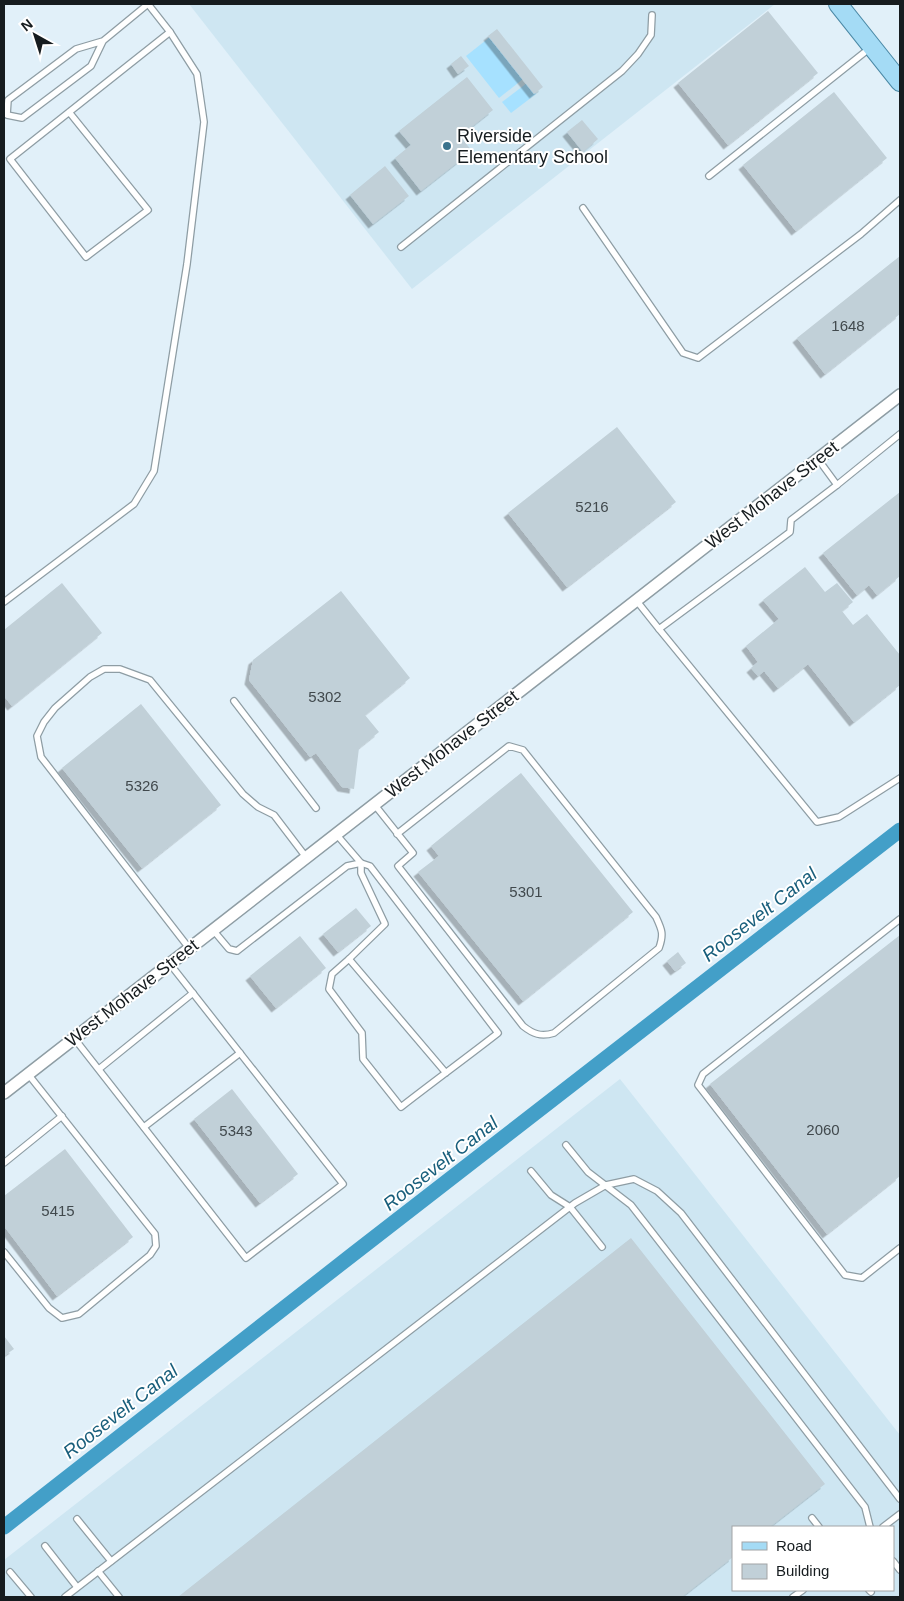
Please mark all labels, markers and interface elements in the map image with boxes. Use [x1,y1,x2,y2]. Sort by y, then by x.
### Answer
north arrow [10,10,60,60]
text: N [18,15,36,34]
place label: Riverside Elementary School [457,126,608,167]
marker: Riverside Elementary School [441,140,453,152]
house number: 1648 [831,317,865,334]
street label: West Mohave Street [702,437,842,553]
house number: 5216 [575,498,609,515]
street label: West Mohave Street [382,686,522,802]
house number: 5302 [308,688,342,705]
house number: 5326 [125,777,159,794]
water label: Roosevelt Canal [698,863,821,966]
house number: 5301 [509,883,543,900]
street label: West Mohave Street [62,935,202,1051]
water label: Roosevelt Canal [379,1112,502,1215]
house number: 2060 [806,1121,840,1138]
house number: 5343 [219,1122,253,1139]
house number: 5415 [41,1202,75,1219]
water label: Roosevelt Canal [59,1360,182,1463]
legend [732,1526,894,1591]
text: Road [776,1537,812,1554]
text: Building [776,1562,829,1579]

